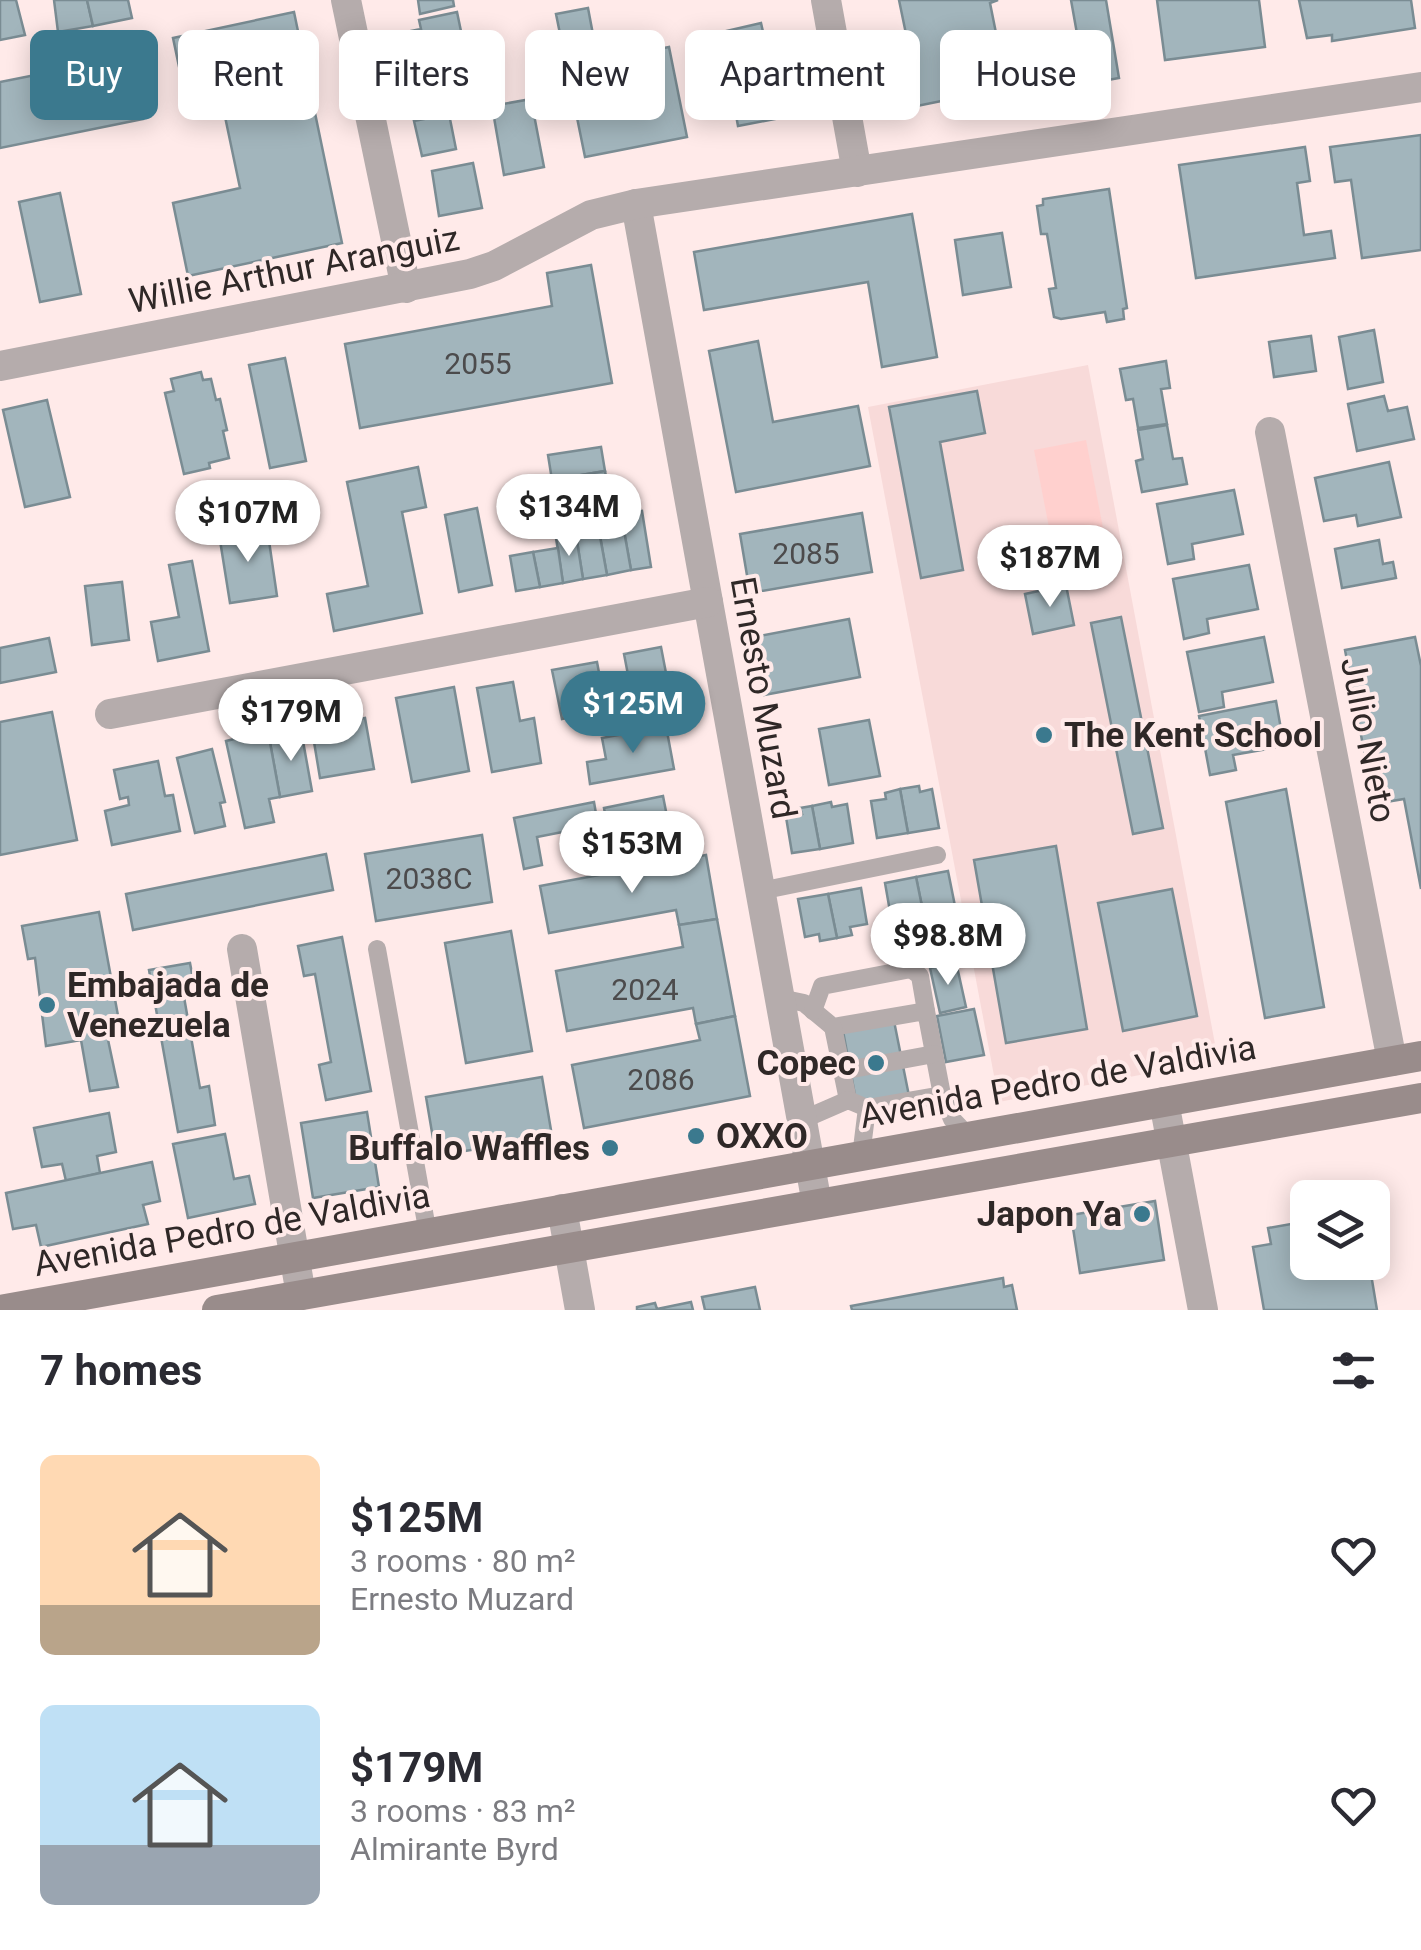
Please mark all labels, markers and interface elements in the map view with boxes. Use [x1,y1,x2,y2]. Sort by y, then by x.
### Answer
chip: Buy [30,30,158,120]
chip: Rent [178,30,319,120]
chip: Filters [339,30,505,120]
chip: New [525,30,665,120]
chip: Apartment [685,30,920,120]
chip: House [940,30,1111,120]
street label: Willie Arthur Aranguiz [125,218,463,322]
house number: 2055 [444,346,512,381]
pin: $134M [499,474,639,559]
pin: $107M [178,480,318,565]
text: $134M [518,487,620,525]
text: $107M [197,493,299,531]
pin: $187M [980,525,1120,610]
house number: 2085 [772,536,840,571]
text: $187M [999,538,1101,576]
street label: Ernesto Muzard [722,574,804,822]
street label: Julio Nieto [1332,654,1404,826]
pin: $125M [563,671,703,756]
pin: $179M [221,679,361,764]
text: $125M [582,684,684,722]
text: $179M [240,692,342,730]
place label: The Kent School [1064,715,1322,756]
marker: The Kent School [1033,724,1055,746]
pin: $153M [562,811,702,896]
text: $153M [581,824,683,862]
house number: 2038C [386,861,472,896]
pin: $98.8M [867,903,1029,988]
text: $98.8M [893,916,1003,954]
place label: Embajada de Venezuela [67,965,269,1046]
house number: 2024 [611,972,679,1007]
marker: Embajada de Venezuela [36,994,58,1016]
street label: Avenida Pedro de Valdivia [857,1027,1259,1137]
place label: Copec [757,1043,856,1084]
marker: Copec [865,1052,887,1074]
house number: 2086 [627,1062,695,1097]
place label: OXXO [716,1116,808,1157]
marker: OXXO [685,1125,707,1147]
place label: Buffalo Waffles [348,1128,590,1169]
marker: Buffalo Waffles [599,1137,621,1159]
street label: Avenida Pedro de Valdivia [31,1175,433,1285]
map controls [1290,1180,1390,1280]
button: layers [1290,1180,1390,1280]
place label: Japon Ya [977,1194,1122,1235]
marker: Japon Ya [1131,1203,1153,1225]
icon: filters [1326,1343,1381,1398]
text: 7 homes [40,1346,202,1395]
text: $125M [350,1493,483,1542]
icon: home [120,1495,240,1615]
icon: heart [1326,1528,1381,1583]
text: 3 rooms · 80 m² [350,1542,575,1580]
text: Ernesto Muzard [350,1580,574,1618]
text: $179M [350,1743,483,1792]
icon: home [120,1745,240,1865]
icon: heart [1326,1778,1381,1833]
text: 3 rooms · 83 m² [350,1792,575,1830]
text: Almirante Byrd [350,1830,559,1868]

